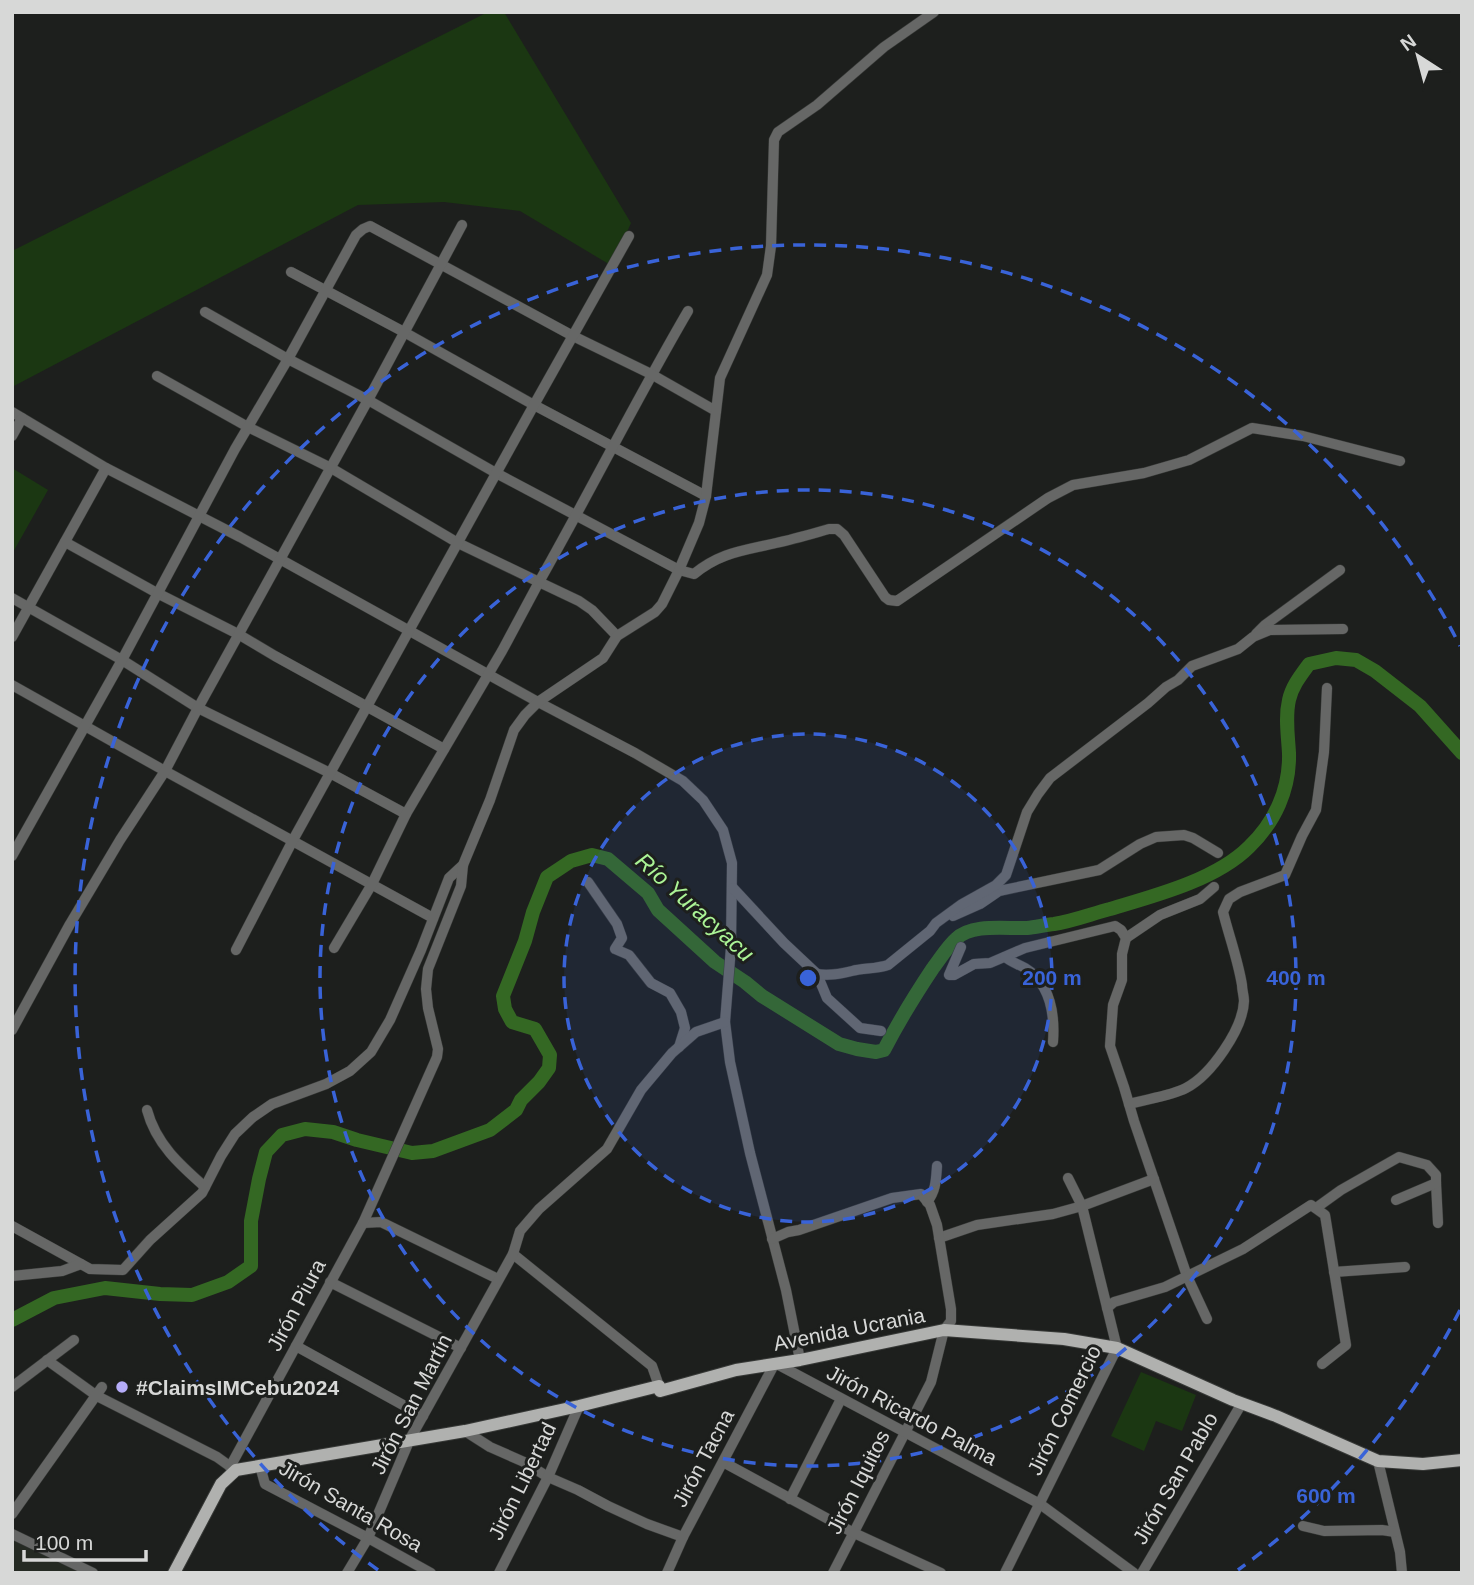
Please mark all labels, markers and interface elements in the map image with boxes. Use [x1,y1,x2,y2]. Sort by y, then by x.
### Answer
north arrow [1383,21,1453,91]
text: N [1397,30,1420,55]
water label: Río Yuracyacu [631,847,759,967]
centre of rings [796,966,820,990]
text: 200 m [1022,966,1082,989]
text: 400 m [1266,966,1326,989]
street label: Jirón Piura [262,1255,330,1355]
street label: Avenida Ucrania [771,1303,927,1355]
street label: Jirón San Martín [366,1330,456,1478]
street label: Jirón Comercio [1023,1341,1105,1479]
street label: Jirón Ricardo Palma [823,1360,1001,1470]
place label: #ClaimsIMCebu2024 [136,1376,339,1399]
marker: #ClaimsIMCebu2024 [114,1379,130,1395]
street label: Jirón Tacna [668,1405,738,1511]
street label: Jirón San Pablo [1128,1408,1222,1548]
street label: Jirón Libertad [484,1419,560,1543]
street label: Jirón Iquitos [822,1426,894,1538]
street label: Jirón Santa Rosa [275,1456,427,1556]
text: 600 m [1296,1484,1356,1507]
scale bar [24,1518,147,1562]
text: 100 m [35,1531,93,1554]

